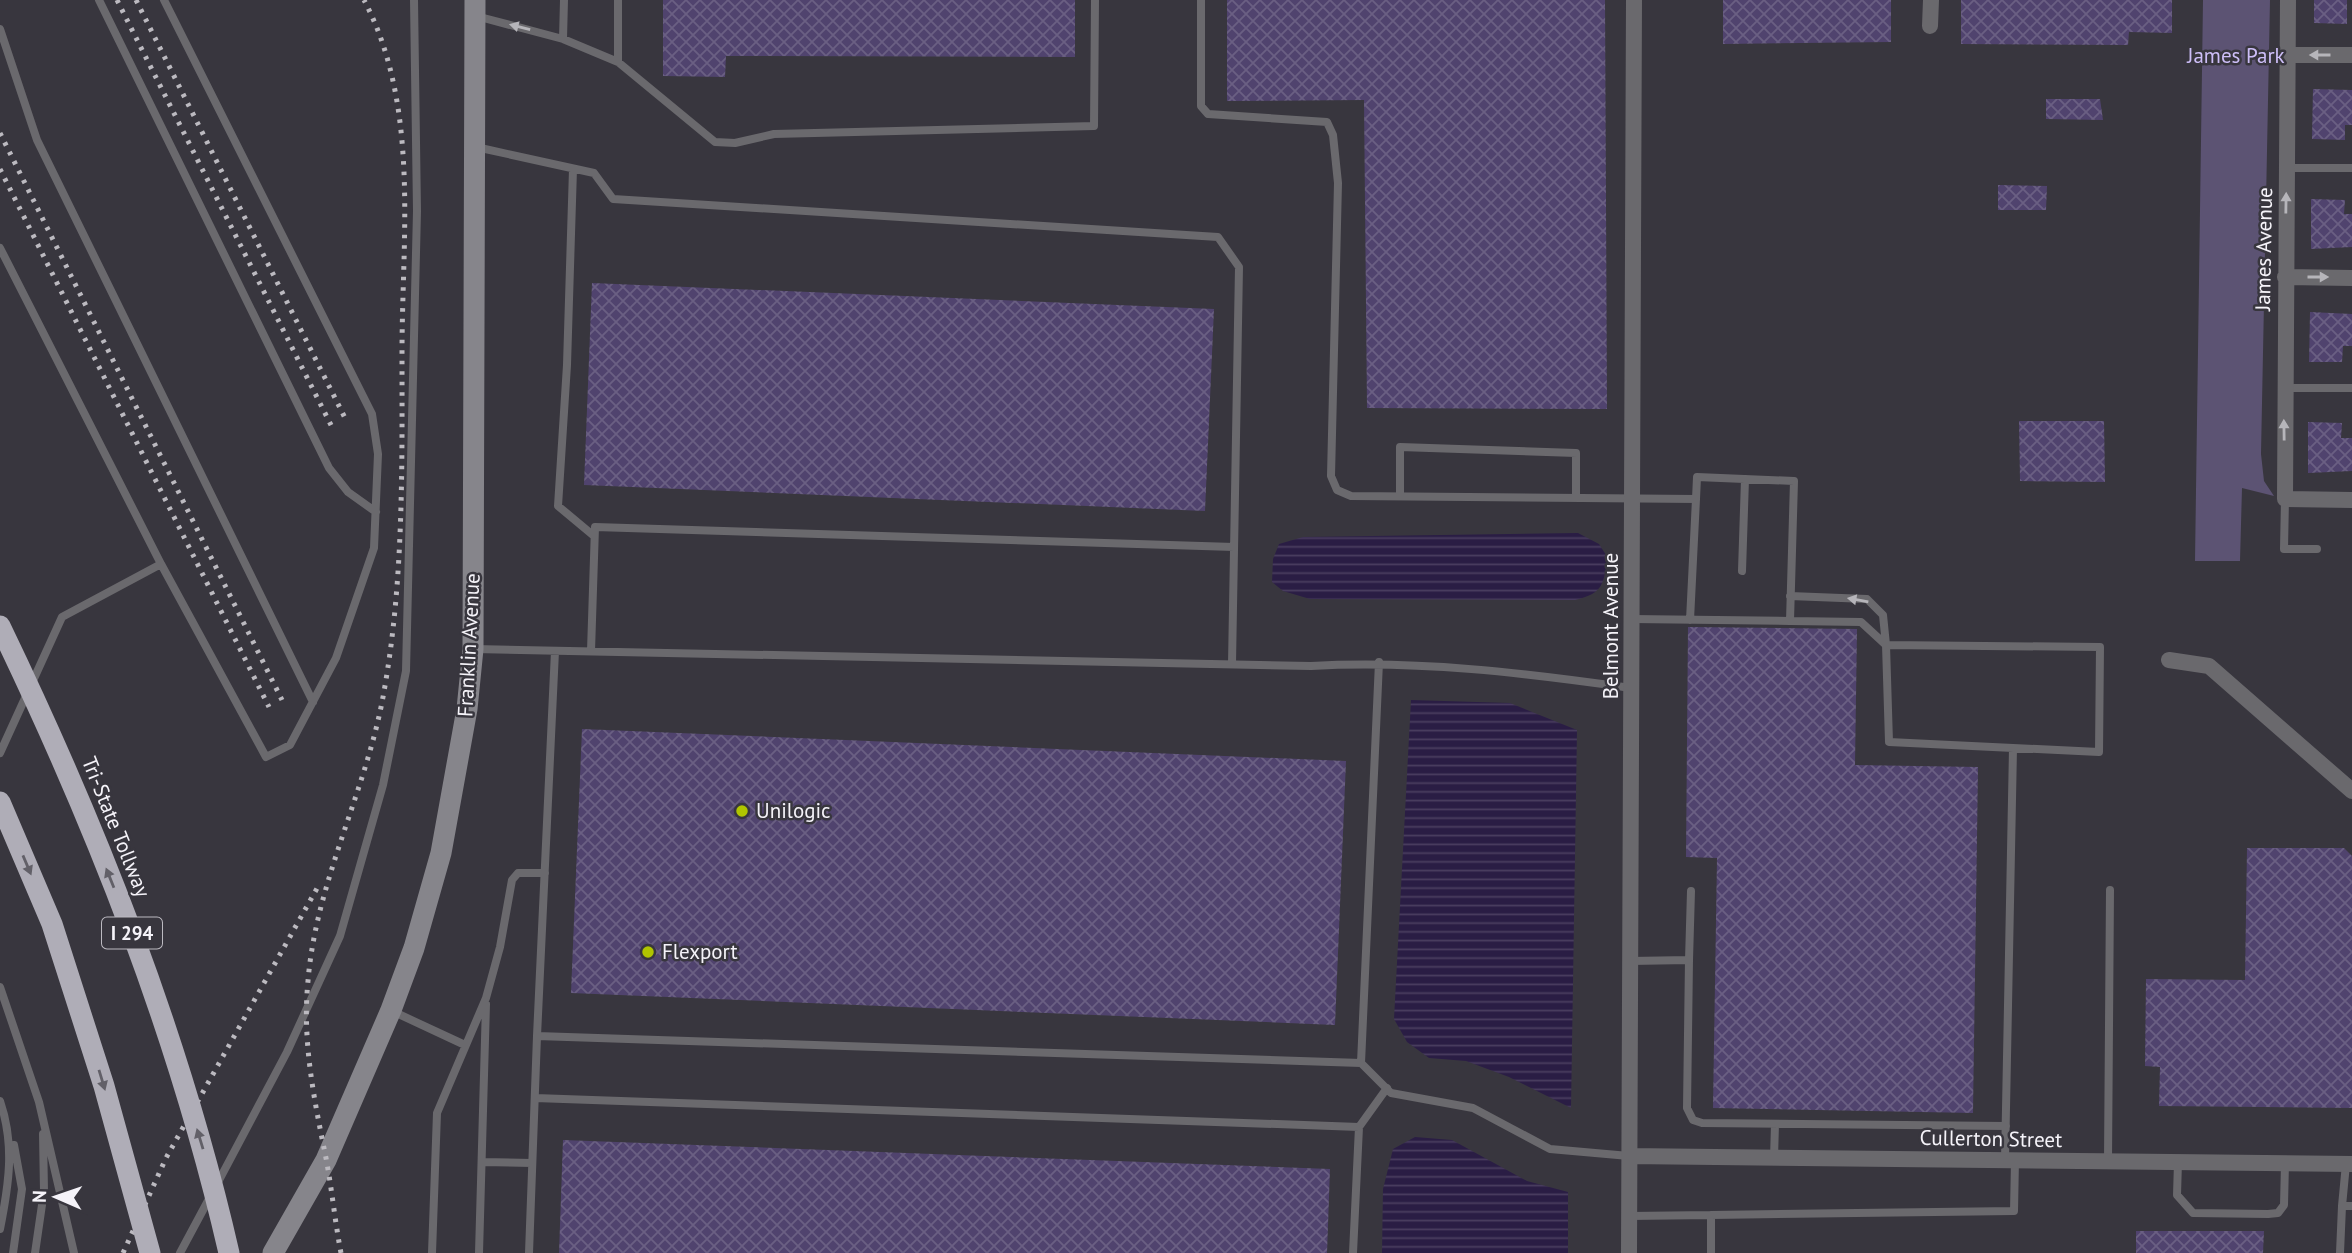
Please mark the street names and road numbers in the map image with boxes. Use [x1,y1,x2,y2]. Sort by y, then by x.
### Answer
street label: James Avenue [2249,187,2278,312]
street label: Belmont Avenue [1597,553,1624,699]
street label: Franklin Avenue [451,572,486,717]
street label: Tri-State Tollway [76,753,157,901]
road number: I 294 [102,917,162,948]
street label: Cullerton Street [1920,1124,2062,1153]

